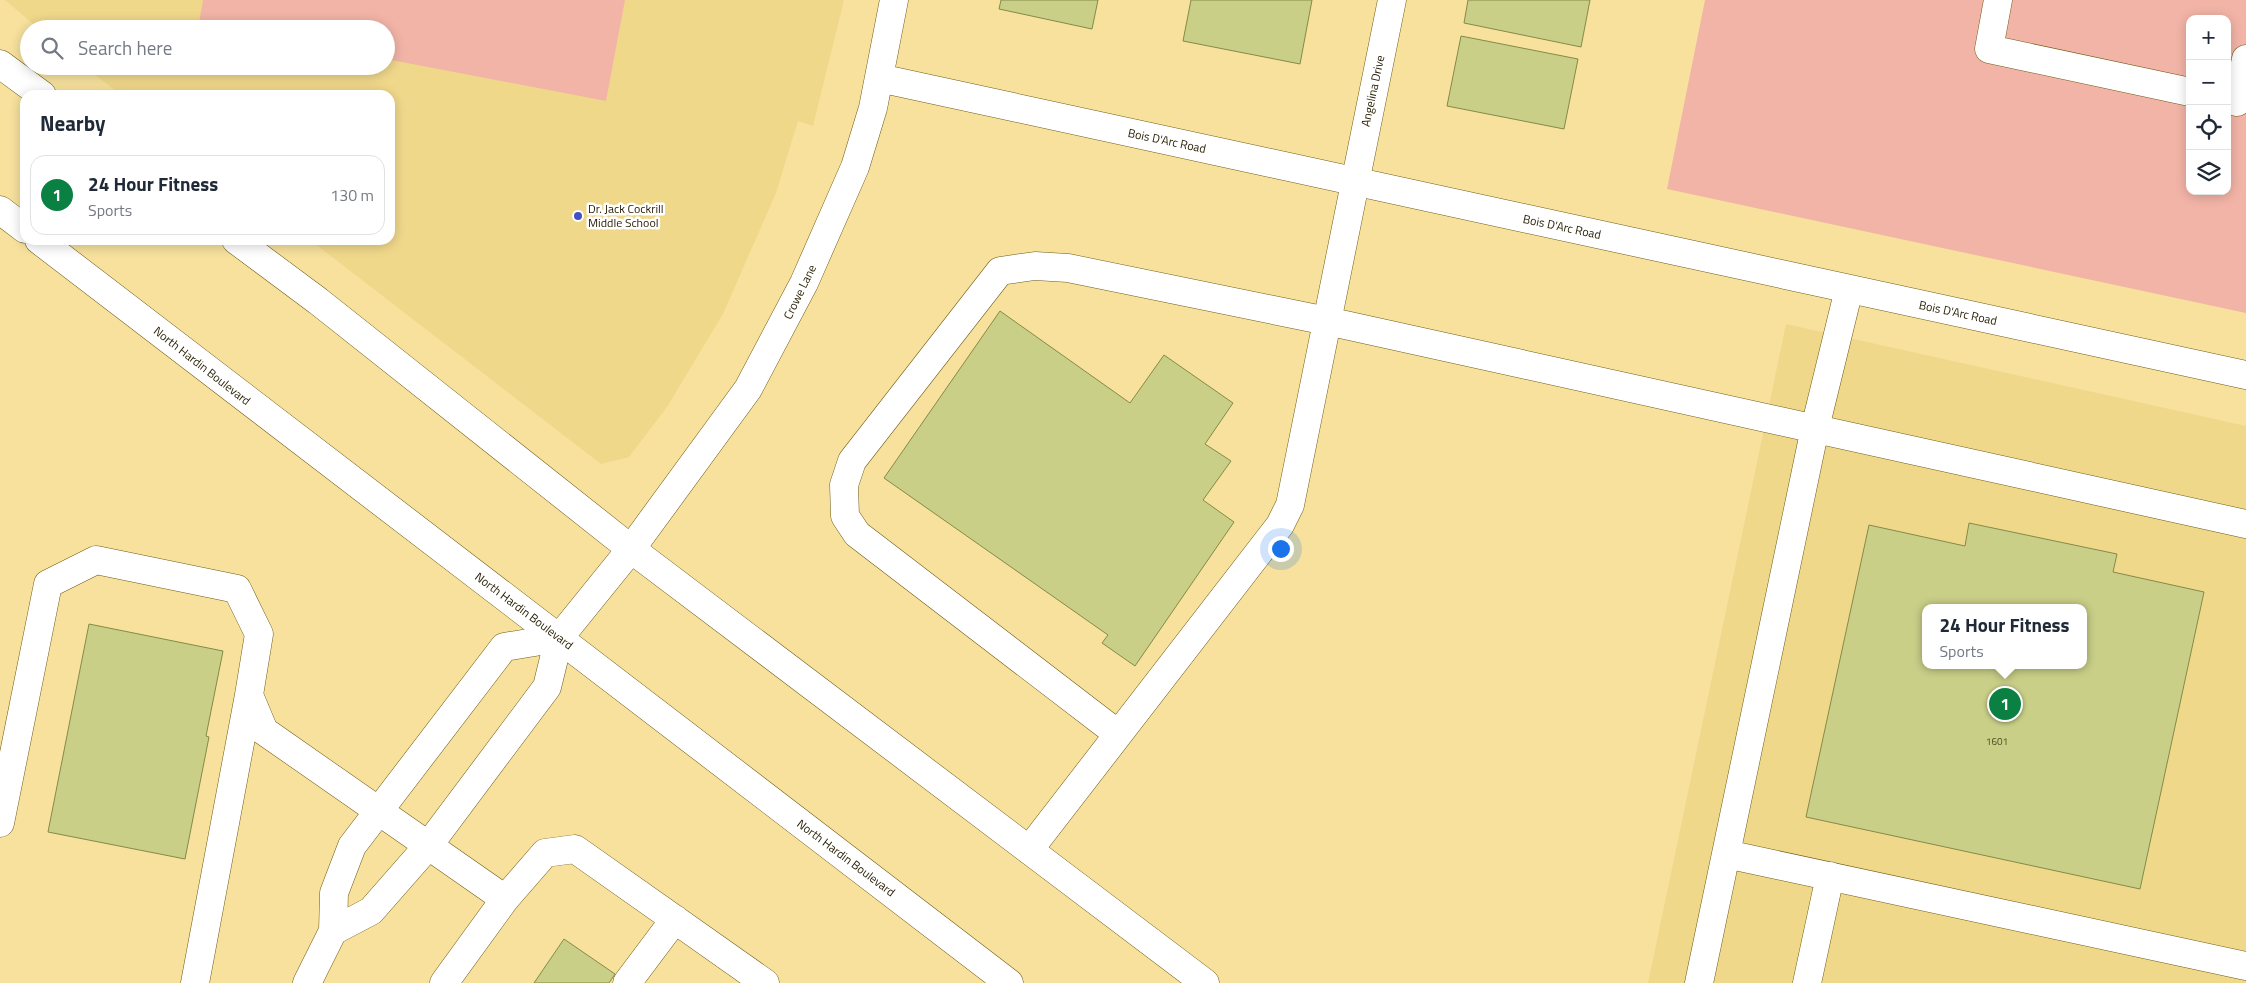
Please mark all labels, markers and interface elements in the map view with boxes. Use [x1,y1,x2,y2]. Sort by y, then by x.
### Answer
map controls [2186,15,2231,195]
button: + [2186,15,2231,60]
search box [20,20,395,75]
text: Search here [78,33,172,62]
icon: search [38,34,66,62]
street label: Angelina Drive [1356,53,1389,128]
button: − [2186,60,2231,105]
button: locate [2186,105,2231,150]
text: Nearby [40,107,105,139]
street label: Bois D'Arc Road [1126,123,1208,158]
button: layers [2186,150,2231,195]
text: 24 Hour Fitness [88,169,218,198]
text: 1 [53,183,61,207]
text: 130 m [330,183,374,207]
text: Sports [88,198,132,222]
place label: Dr. Jack Cockrill Middle School [588,199,664,232]
street label: Bois D'Arc Road [1521,209,1603,244]
marker: Dr. Jack Cockrill Middle School [572,210,584,222]
street label: Crowe Lane [778,261,821,322]
street label: Bois D'Arc Road [1917,295,1999,330]
street label: North Hardin Boulevard [150,322,255,410]
your location [1268,536,1294,562]
street label: North Hardin Boulevard [471,567,577,654]
popup [1922,604,2087,669]
text: 24 Hour Fitness [1939,610,2070,639]
text: Sports [1939,639,1984,663]
pin: 1 [1989,685,2021,723]
house number: 1601 [1986,734,2008,749]
street label: North Hardin Boulevard [793,814,899,901]

